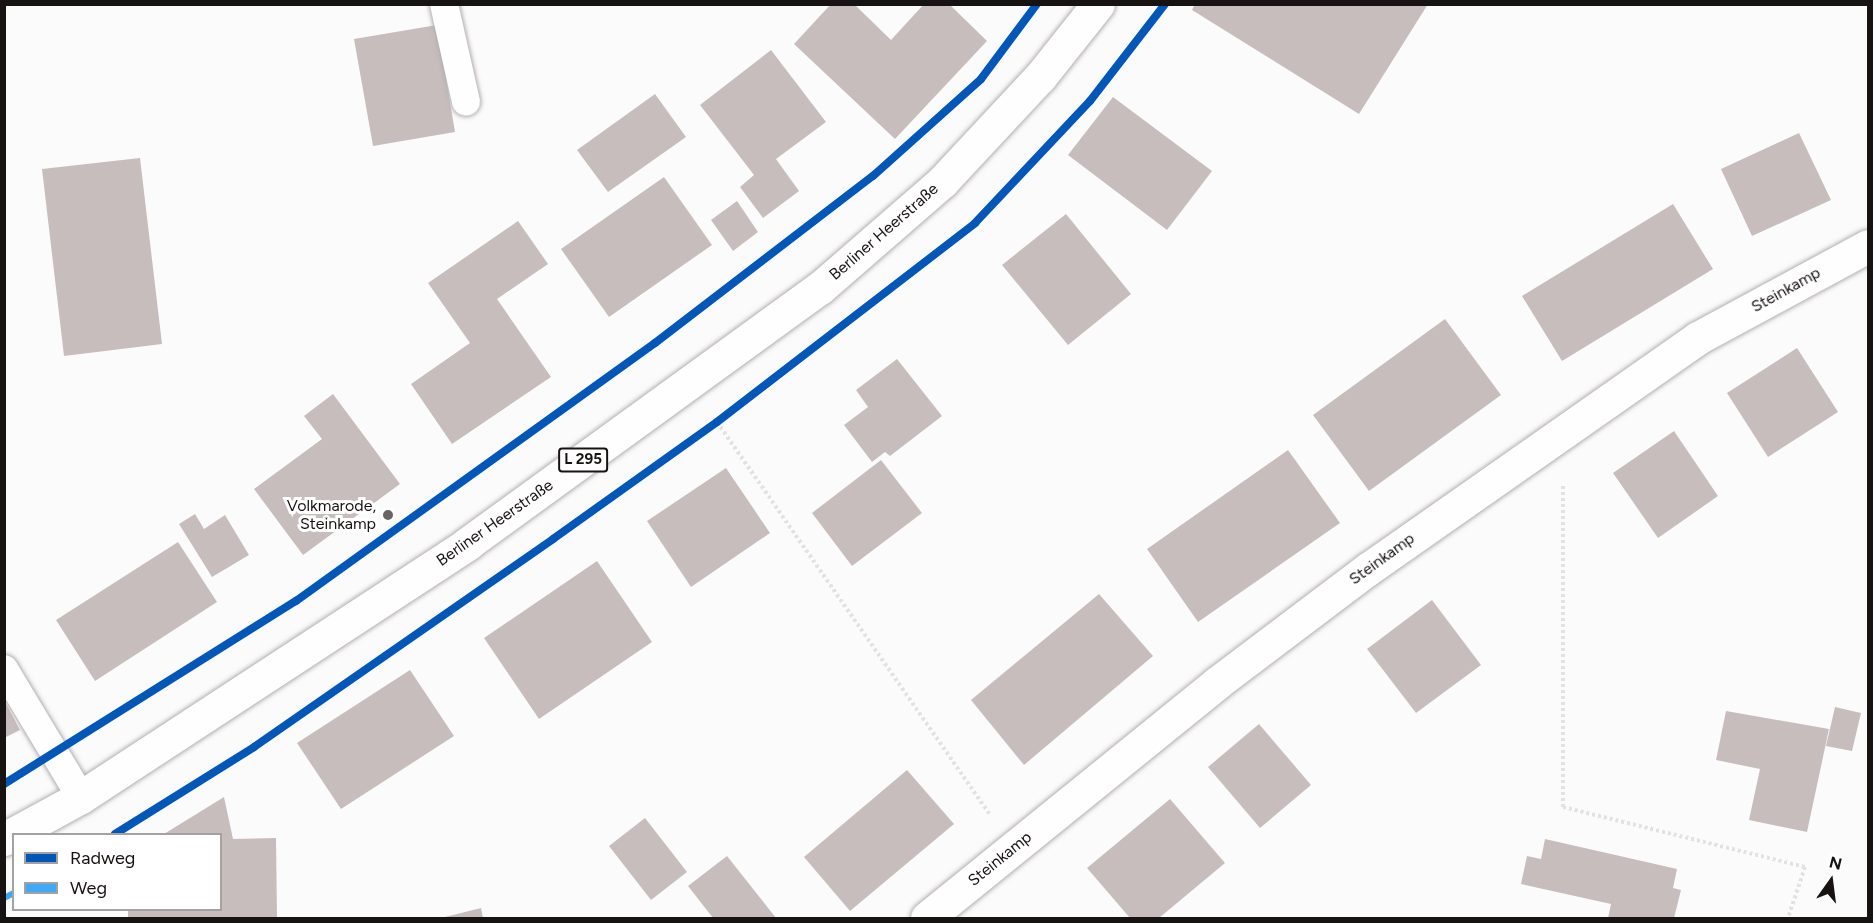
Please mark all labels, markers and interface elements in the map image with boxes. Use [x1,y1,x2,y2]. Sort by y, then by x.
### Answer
street label: Berliner Heerstraße [826,180,942,284]
street label: Steinkamp [1748,263,1824,317]
road number: L 295 [558,448,608,472]
street label: Berliner Heerstraße [433,476,557,570]
place label: Volkmarode, Steinkamp [287,496,376,534]
marker: Volkmarode, Steinkamp [381,508,395,522]
street label: Steinkamp [1346,529,1418,589]
street label: Steinkamp [964,828,1036,890]
legend [12,833,222,911]
text: Radweg [70,847,135,869]
north arrow [1801,851,1861,911]
text: N [1827,852,1844,874]
text: Weg [70,877,107,899]

